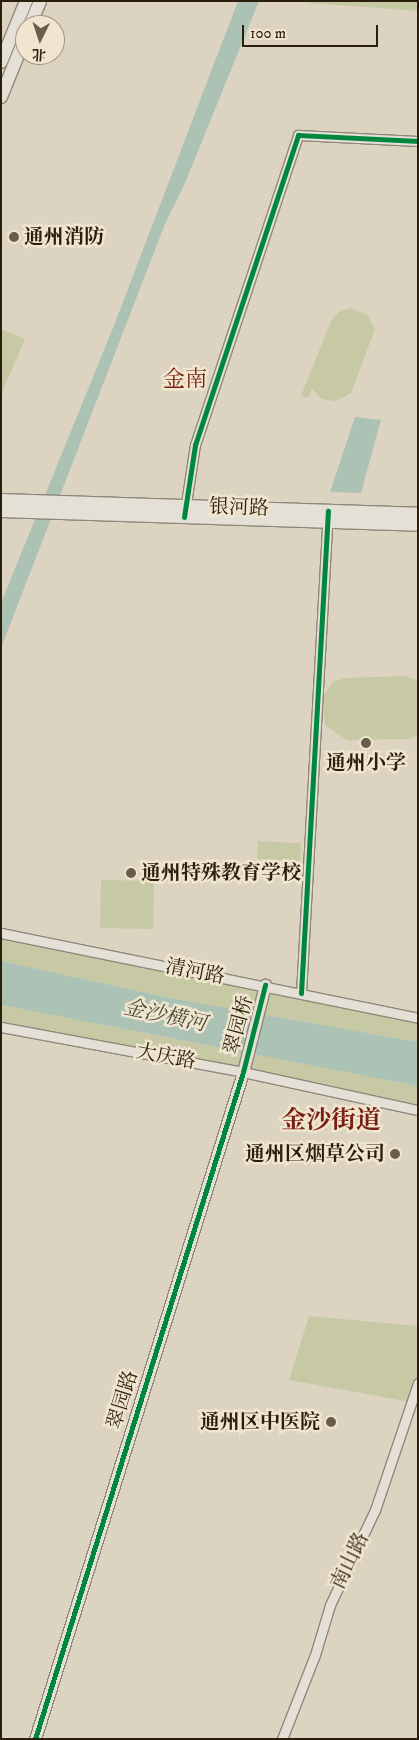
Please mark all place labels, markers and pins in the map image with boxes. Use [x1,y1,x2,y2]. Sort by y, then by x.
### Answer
place label: 通州消防 [24,225,104,249]
marker: 通州消防 [8,231,20,243]
marker: 通州小学 [360,737,372,749]
place label: 通州小学 [326,751,406,775]
place label: 通州特殊教育学校 [141,861,301,885]
marker: 通州特殊教育学校 [125,867,137,879]
place label: 通州区烟草公司 [245,1142,385,1166]
marker: 通州区烟草公司 [389,1148,401,1160]
place label: 通州区中医院 [200,1410,320,1434]
marker: 通州区中医院 [324,1415,338,1429]

